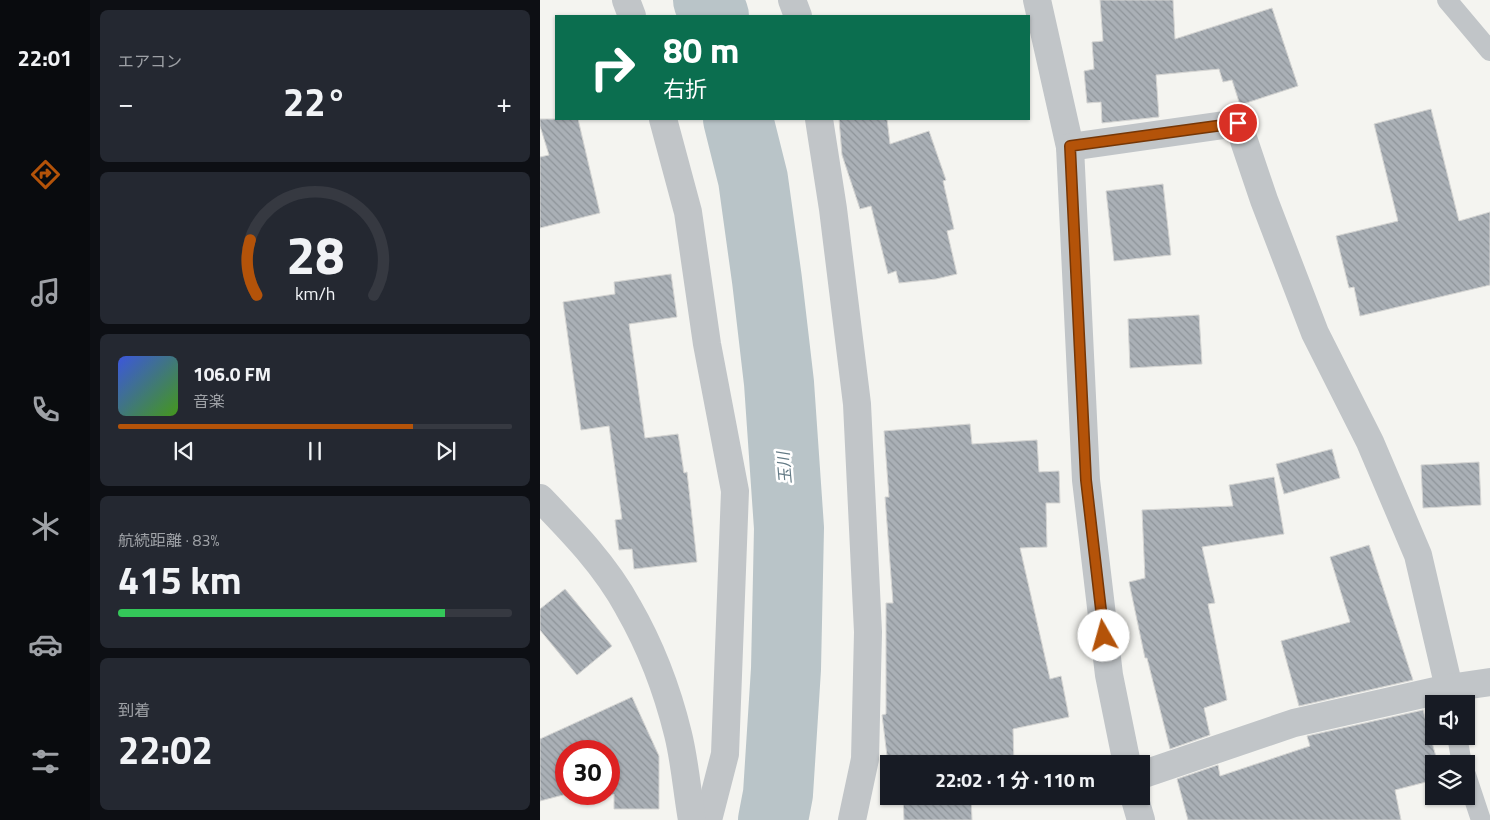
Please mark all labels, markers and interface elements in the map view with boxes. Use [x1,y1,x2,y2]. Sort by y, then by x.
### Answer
text: 80 m [663,23,739,77]
icon: right [580,35,645,100]
text: 22:01 [18,41,72,75]
text: エアコン [118,49,182,73]
text: 右折 [663,72,707,106]
text: 22° [283,73,347,131]
text: − [118,81,134,124]
text: + [496,81,512,124]
pin [1217,102,1259,144]
icon: arrive [1224,109,1252,137]
icon: directions [28,157,63,192]
text: 28 [286,215,344,294]
icon: music [28,275,63,310]
text: km/h [295,280,335,307]
text: 106.0 FM [193,359,271,388]
text: 音楽 [193,389,225,413]
icon: phone [28,392,63,427]
icon: previous [170,437,198,465]
icon: pause [301,437,329,465]
icon: next [432,437,460,465]
water label: 玉川 [770,449,797,485]
icon: climate [28,509,63,544]
text: 航続距離 · 83% [118,528,219,552]
text: 415 km [118,551,242,609]
position arrow [1077,609,1129,661]
icon: car [28,627,63,662]
map controls [1425,695,1475,805]
button: sound [1425,695,1475,745]
text: 到着 [118,698,150,722]
text: 22:02 [118,721,213,779]
speed limit sign: 30 [555,740,620,805]
icon: filters [28,744,63,779]
button: layers [1425,755,1475,805]
text: 22:02 · 1 分 · 110 m [935,765,1095,794]

